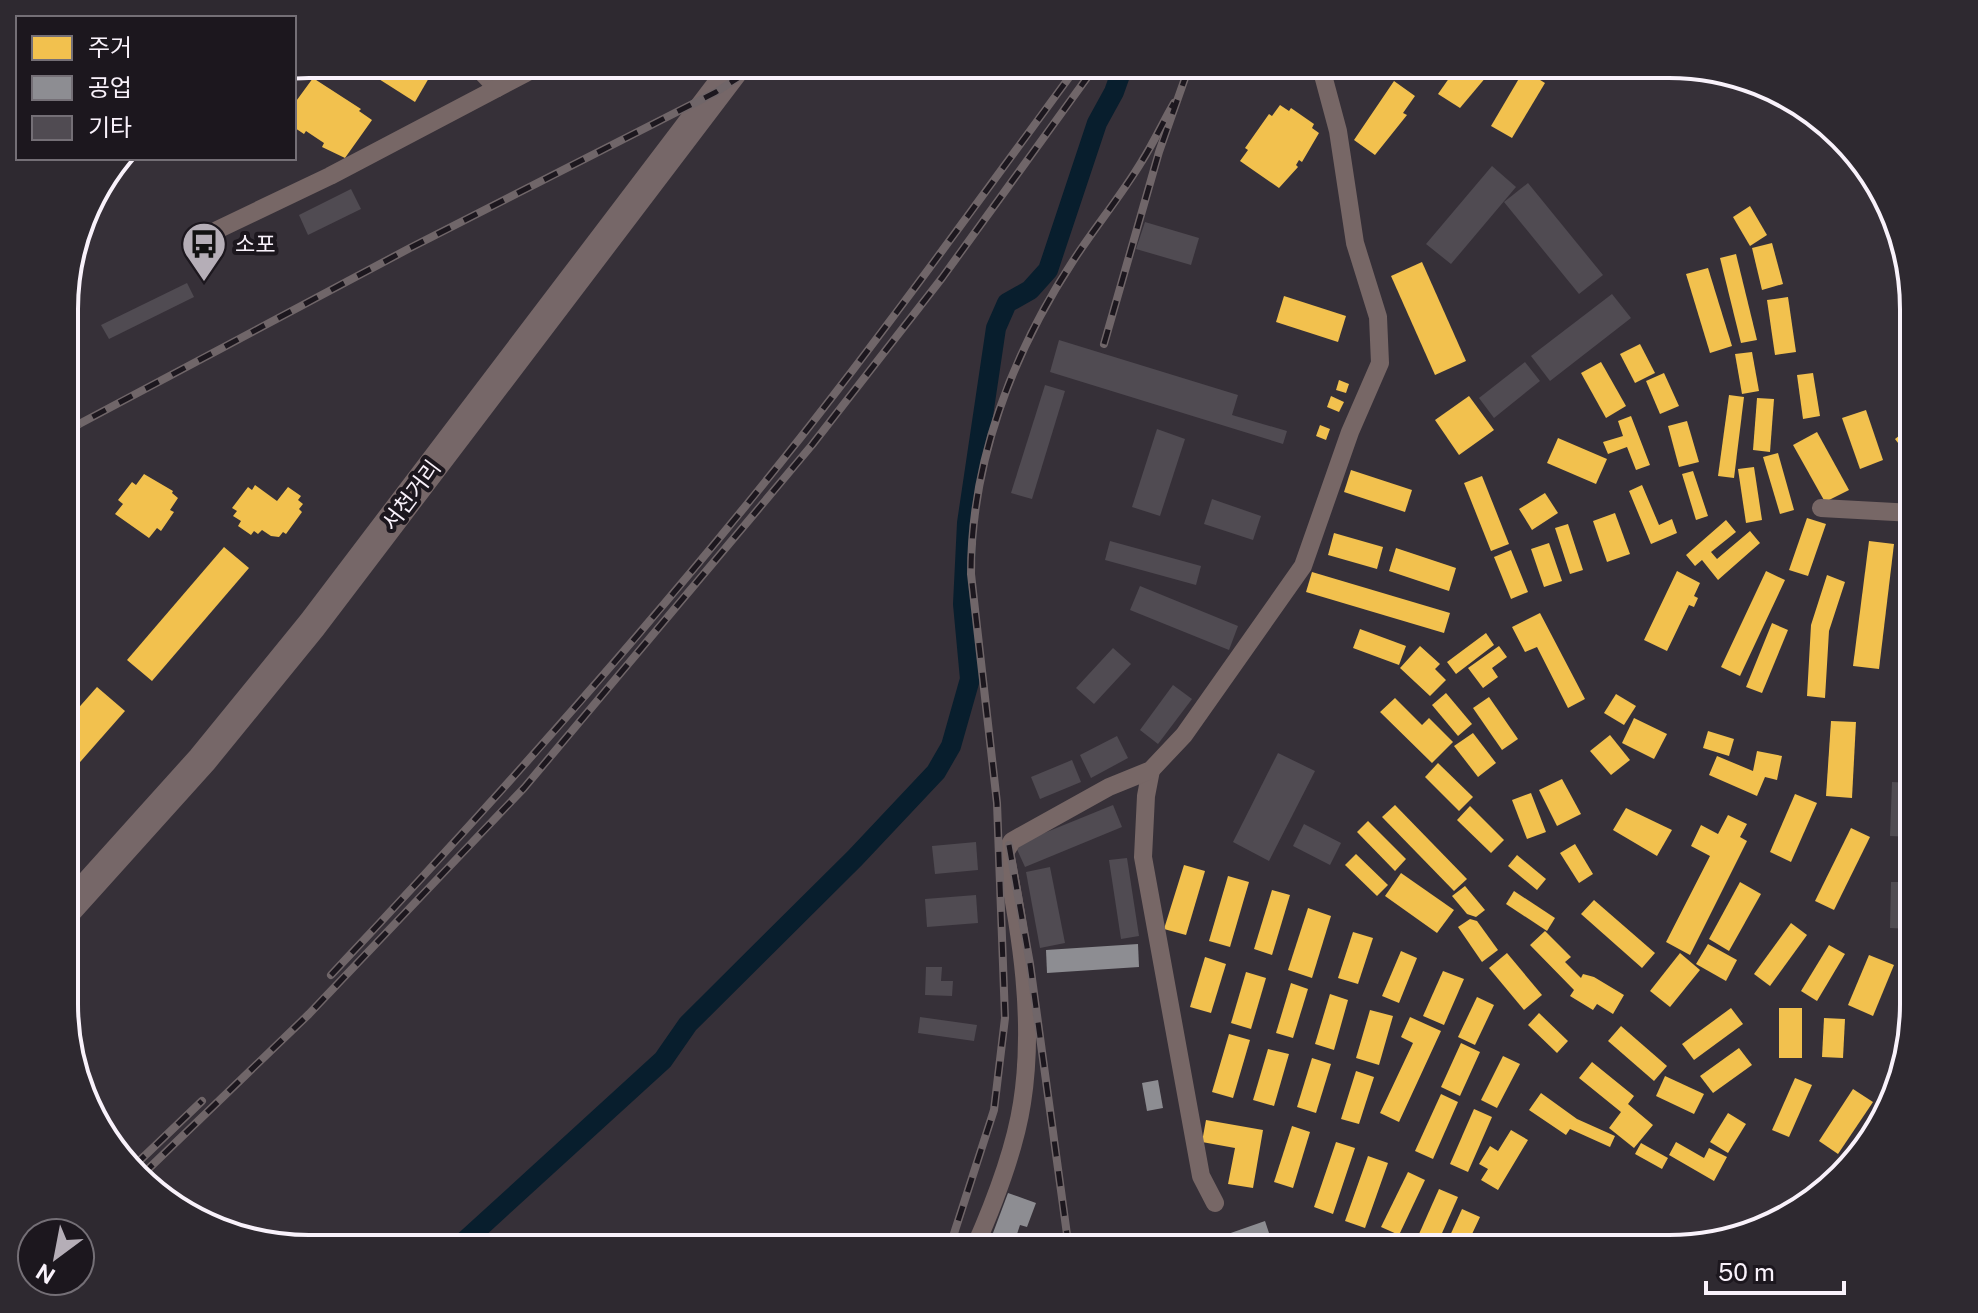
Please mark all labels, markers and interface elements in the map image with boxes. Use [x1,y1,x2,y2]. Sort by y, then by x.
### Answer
legend [16,16,296,160]
text: 주거 [88,33,132,61]
text: 공업 [88,73,132,101]
text: 기타 [88,113,132,141]
bus stop icon: 소포 [180,220,228,283]
place label: 소포 [235,231,275,257]
street label: 서천거리 [376,455,446,535]
north arrow [16,1217,96,1297]
scale bar [1706,1245,1844,1295]
text: N [31,1258,60,1290]
text: 50 m [1718,1258,1775,1286]

